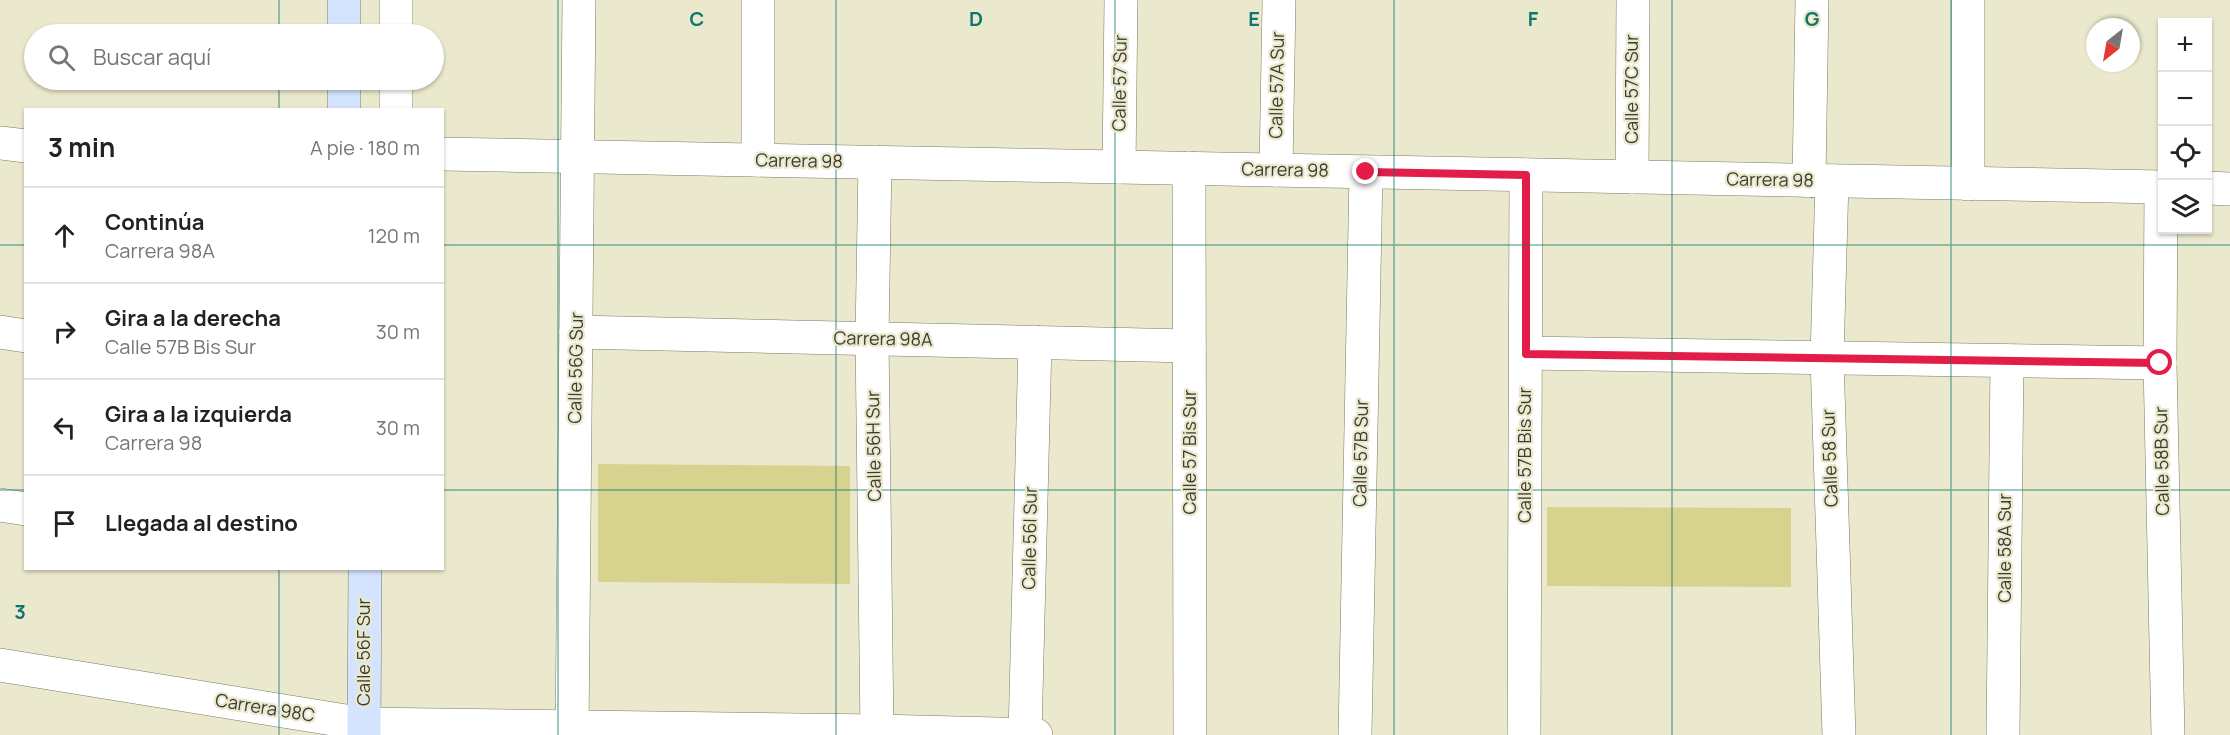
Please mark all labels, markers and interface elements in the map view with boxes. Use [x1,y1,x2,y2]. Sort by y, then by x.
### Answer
text: C [690,5,704,32]
text: D [969,5,983,32]
text: E [1248,5,1260,32]
text: F [1528,5,1539,32]
text: G [1805,5,1820,32]
north arrow [2086,18,2140,72]
map controls [2158,18,2212,234]
button: + [2158,18,2212,72]
search box [24,24,444,90]
street label: Calle 57A Sur [1263,31,1289,139]
street label: Calle 57 Sur [1106,34,1132,132]
street label: Calle 57C Sur [1619,34,1643,144]
icon: search [45,41,78,74]
text: Buscar aquí [93,42,211,72]
button: − [2158,72,2212,126]
button: locate [2158,126,2212,180]
text: 3 min [48,129,115,165]
text: A pie · 180 m [310,134,420,161]
street label: Carrera 98 [755,147,843,173]
street label: Carrera 98 [1241,156,1329,182]
route end [1352,158,1378,184]
street label: Carrera 98 [1726,166,1814,192]
button: layers [2158,180,2212,234]
text: Continúa [105,207,205,237]
icon: ahead [48,219,81,252]
text: 120 m [368,222,420,249]
text: Carrera 98A [105,237,215,264]
text: Gira a la derecha [105,303,281,333]
street label: Calle 56G Sur [562,312,588,424]
icon: right [48,315,81,348]
text: 30 m [376,318,420,345]
street label: Carrera 98A [833,325,933,351]
text: Calle 57B Bis Sur [105,333,256,360]
route start [2146,349,2172,375]
street label: Calle 57B Bis Sur [1512,386,1536,523]
street label: Calle 57 Bis Sur [1177,389,1201,515]
street label: Calle 56H Sur [860,390,886,502]
street label: Calle 57B Sur [1347,398,1373,507]
text: Gira a la izquierda [105,399,292,429]
street label: Calle 58B Sur [2148,406,2174,516]
street label: Calle 58 Sur [1815,408,1843,507]
icon: left [48,411,81,444]
text: 30 m [376,414,420,441]
text: Carrera 98 [105,429,202,456]
street label: Calle 56I Sur [1016,486,1042,590]
street label: Calle 58A Sur [1992,493,2016,603]
icon: arrive [48,507,81,540]
text: Llegada al destino [105,508,298,538]
text: 3 [14,598,26,625]
street label: Calle 56F Sur [351,598,375,706]
street label: Carrera 98C [214,687,317,727]

